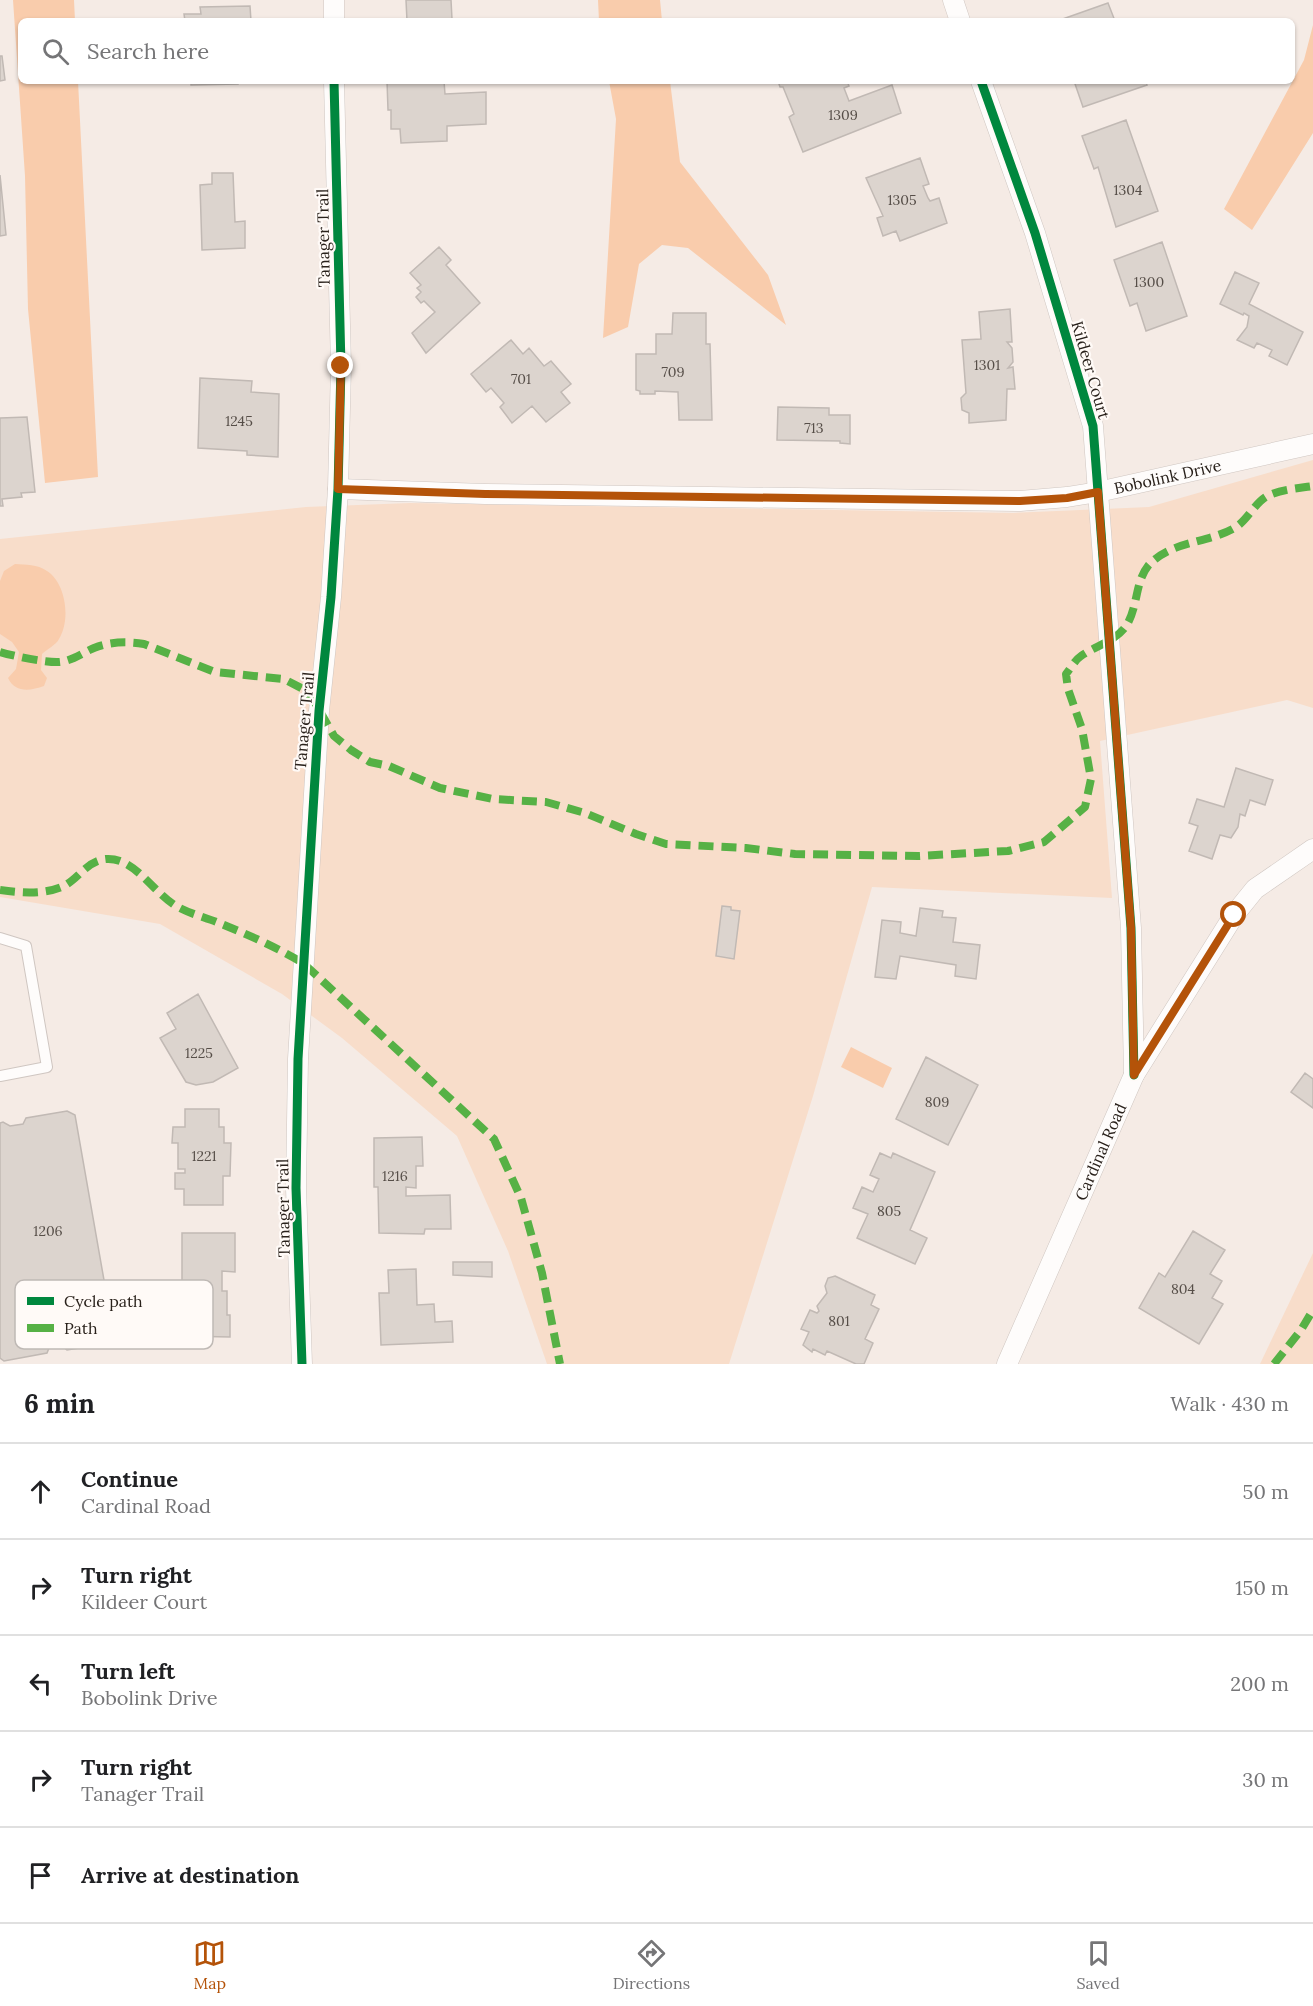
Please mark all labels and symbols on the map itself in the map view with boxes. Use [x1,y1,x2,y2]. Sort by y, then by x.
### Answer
house number: 1309 [828,106,858,124]
house number: 1304 [1113,181,1143,199]
street label: Tanager Trail [312,189,334,287]
house number: 1305 [887,191,917,209]
house number: 1300 [1134,273,1164,291]
street label: Kildeer Court [1067,319,1115,422]
route end [327,352,353,378]
house number: 1301 [974,356,1000,374]
house number: 709 [661,363,685,381]
house number: 701 [511,370,531,388]
house number: 1245 [225,412,253,430]
house number: 713 [804,419,824,437]
street label: Bobolink Drive [1112,455,1223,498]
street label: Tanager Trail [290,671,318,771]
route start [1220,901,1246,927]
house number: 1225 [185,1044,213,1062]
house number: 809 [925,1093,949,1111]
street label: Cardinal Road [1070,1100,1131,1203]
house number: 1221 [191,1147,217,1165]
street label: Tanager Trail [272,1159,294,1257]
house number: 1216 [382,1167,408,1185]
house number: 805 [877,1202,901,1220]
house number: 1206 [33,1222,63,1240]
legend [15,1280,213,1349]
house number: 804 [1171,1280,1195,1298]
text: Cycle path [64,1291,143,1311]
house number: 801 [828,1312,850,1330]
text: Path [64,1318,98,1338]

